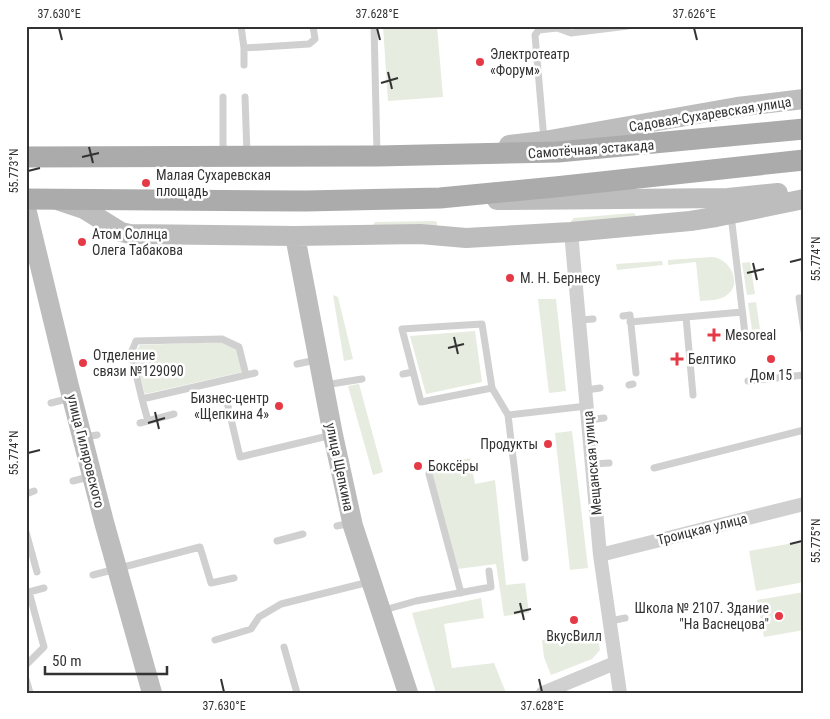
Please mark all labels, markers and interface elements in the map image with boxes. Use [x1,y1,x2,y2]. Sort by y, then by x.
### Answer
text: 37.630°E [37,7,81,21]
text: 37.628°E [355,7,399,21]
text: 37.626°E [672,7,716,21]
place label: Электротеатр «Форум» [490,46,570,78]
marker: Электротеатр «Форум» [474,56,486,68]
street label: Садовая-Сухаревская улица [628,93,792,135]
street label: Самотёчная эстакада [527,137,655,161]
text: 55.773°N [7,149,21,193]
place label: Малая Сухаревская площадь [156,167,271,199]
marker: Малая Сухаревская площадь [140,177,152,189]
place label: Атом Солнца Олега Табакова [92,226,183,258]
marker: Атом Солнца Олега Табакова [76,236,88,248]
text: 55.774°N [809,237,823,281]
place label: М. Н. Бернесу [520,270,600,286]
marker: М. Н. Бернесу [504,272,516,284]
place label: Mesoreal [725,327,776,343]
marker: Mesoreal [707,328,721,342]
place label: Отделение связи №129090 [93,347,184,379]
place label: Белтико [688,351,736,367]
marker: Белтико [670,352,684,366]
marker: Дом 15 [765,353,777,365]
marker: Отделение связи №129090 [77,357,89,369]
place label: Дом 15 [750,367,792,383]
place label: Бизнес-центр «Щепкина 4» [190,390,269,422]
street label: улица Гиляровского [64,392,108,510]
marker: Бизнес-центр «Щепкина 4» [273,400,285,412]
street label: Мещанская улица [579,410,605,516]
street label: улица Щепкина [323,421,357,513]
text: 55.774°N [7,431,21,475]
place label: Продукты [480,436,538,452]
marker: Продукты [542,438,554,450]
place label: Боксёры [428,458,479,474]
marker: Боксёры [412,460,424,472]
street label: Троицкая улица [655,510,749,548]
text: 55.775°N [809,519,823,563]
place label: Школа № 2107. Здание "На Васнецова" [635,600,769,632]
marker: Школа № 2107. Здание "На Васнецова" [773,610,785,622]
marker: ВкусВилл [568,614,580,626]
place label: ВкусВилл [546,628,602,644]
scale bar [45,644,168,676]
text: 50 m [52,652,82,670]
text: 37.630°E [202,699,246,713]
text: 37.628°E [520,699,564,713]

